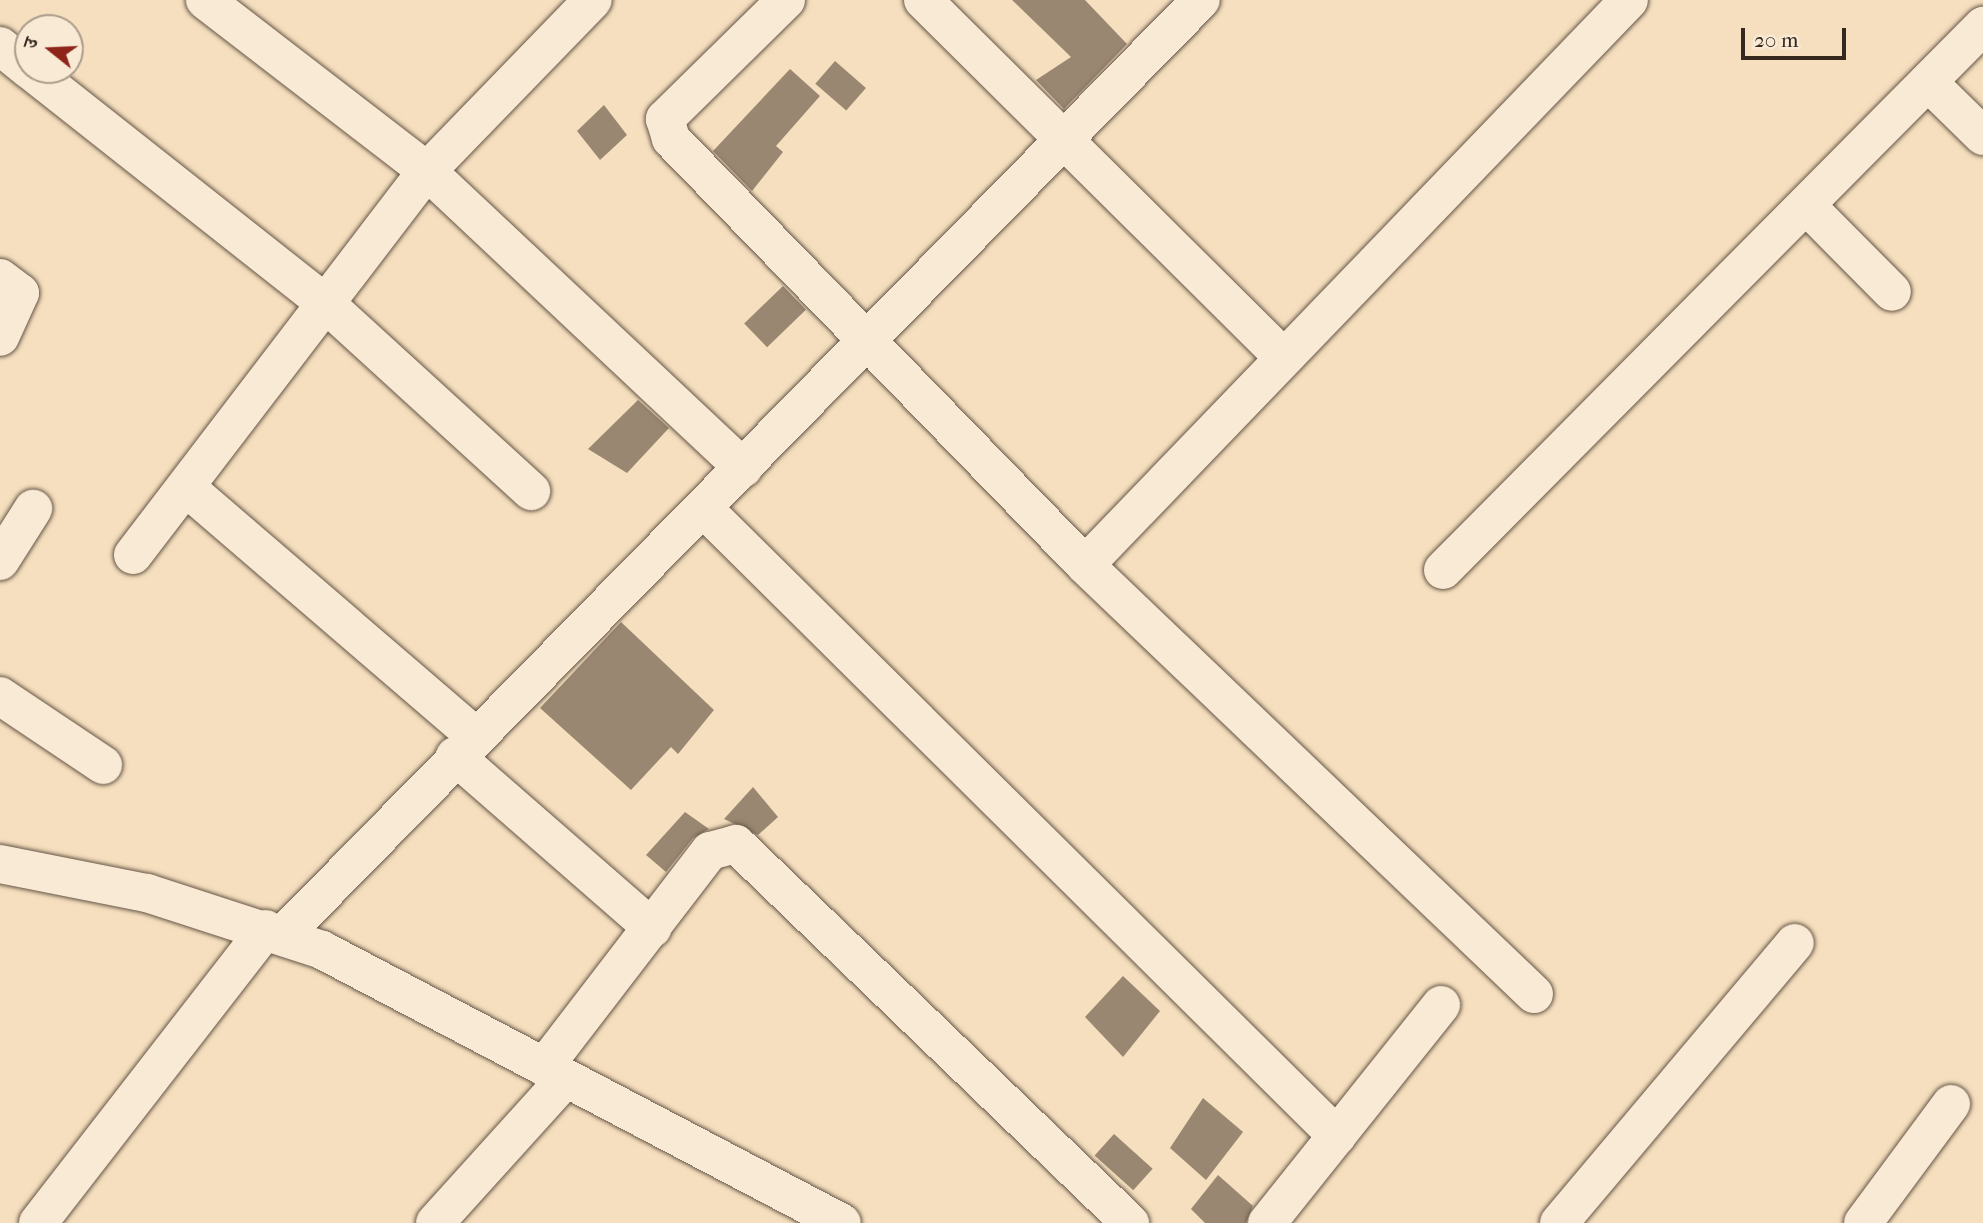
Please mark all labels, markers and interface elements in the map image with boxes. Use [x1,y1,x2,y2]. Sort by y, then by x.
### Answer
north arrow [14,14,84,84]
scale bar [1745,14,1850,58]
text: 20 m [1754,28,1798,52]
text: उ [19,35,43,51]

